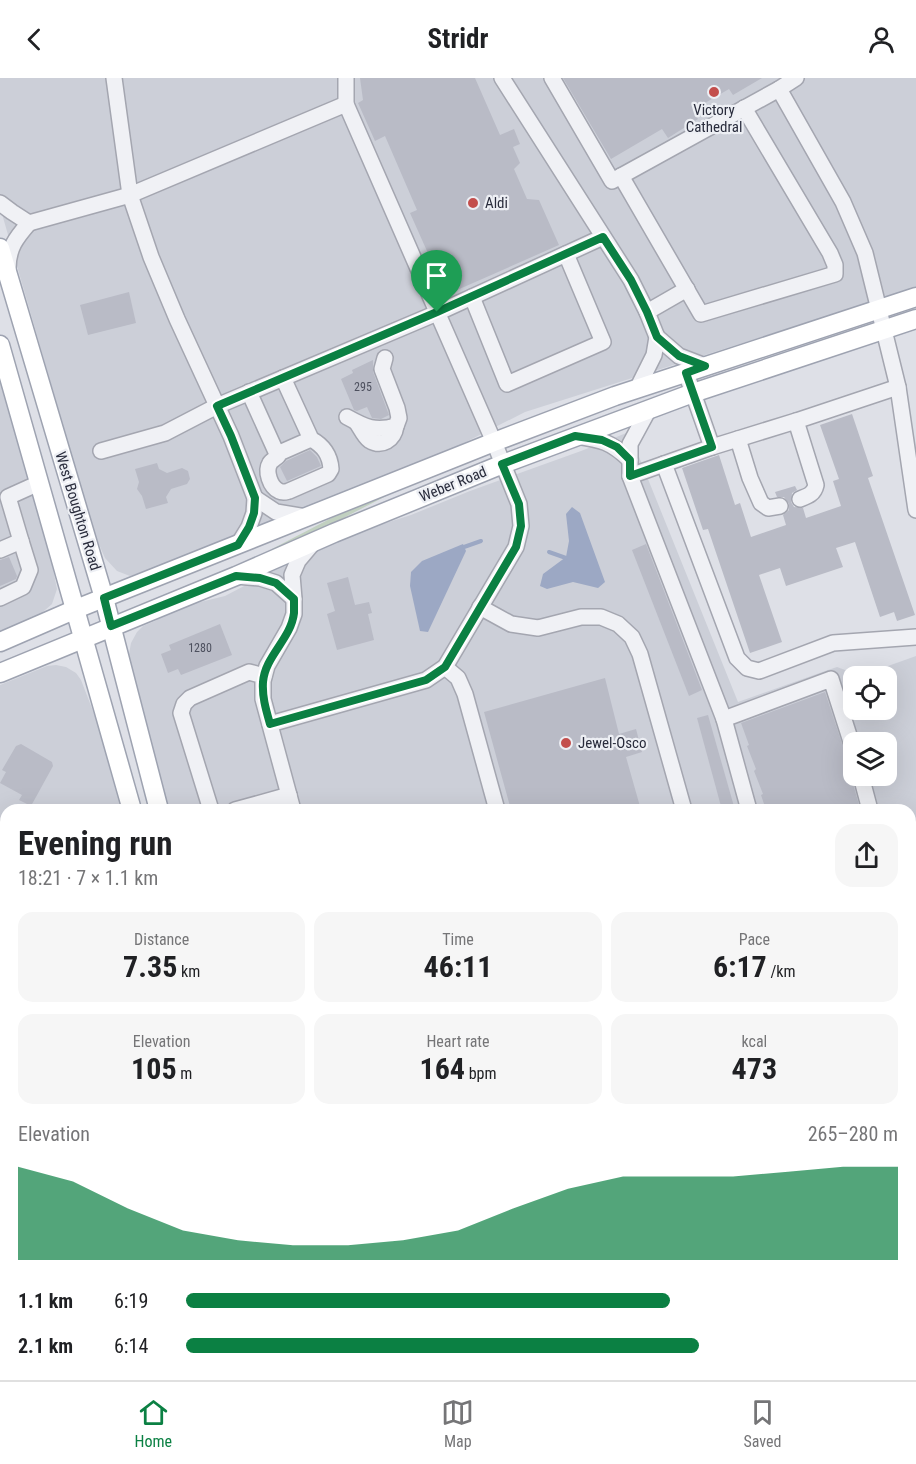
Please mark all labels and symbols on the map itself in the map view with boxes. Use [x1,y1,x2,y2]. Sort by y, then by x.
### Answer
marker: Victory Cathedral [707,85,721,99]
place label: Victory Cathedral [686,101,742,136]
place label: Aldi [485,194,508,212]
marker: Aldi [466,196,480,210]
pin [411,250,462,312]
house number: 295 [354,380,372,394]
street label: West Boughton Road [51,449,105,573]
street label: Weber Road [417,462,489,506]
house number: 1280 [188,641,212,655]
place label: Jewel-Osco [578,734,647,752]
marker: Jewel-Osco [559,736,573,750]

